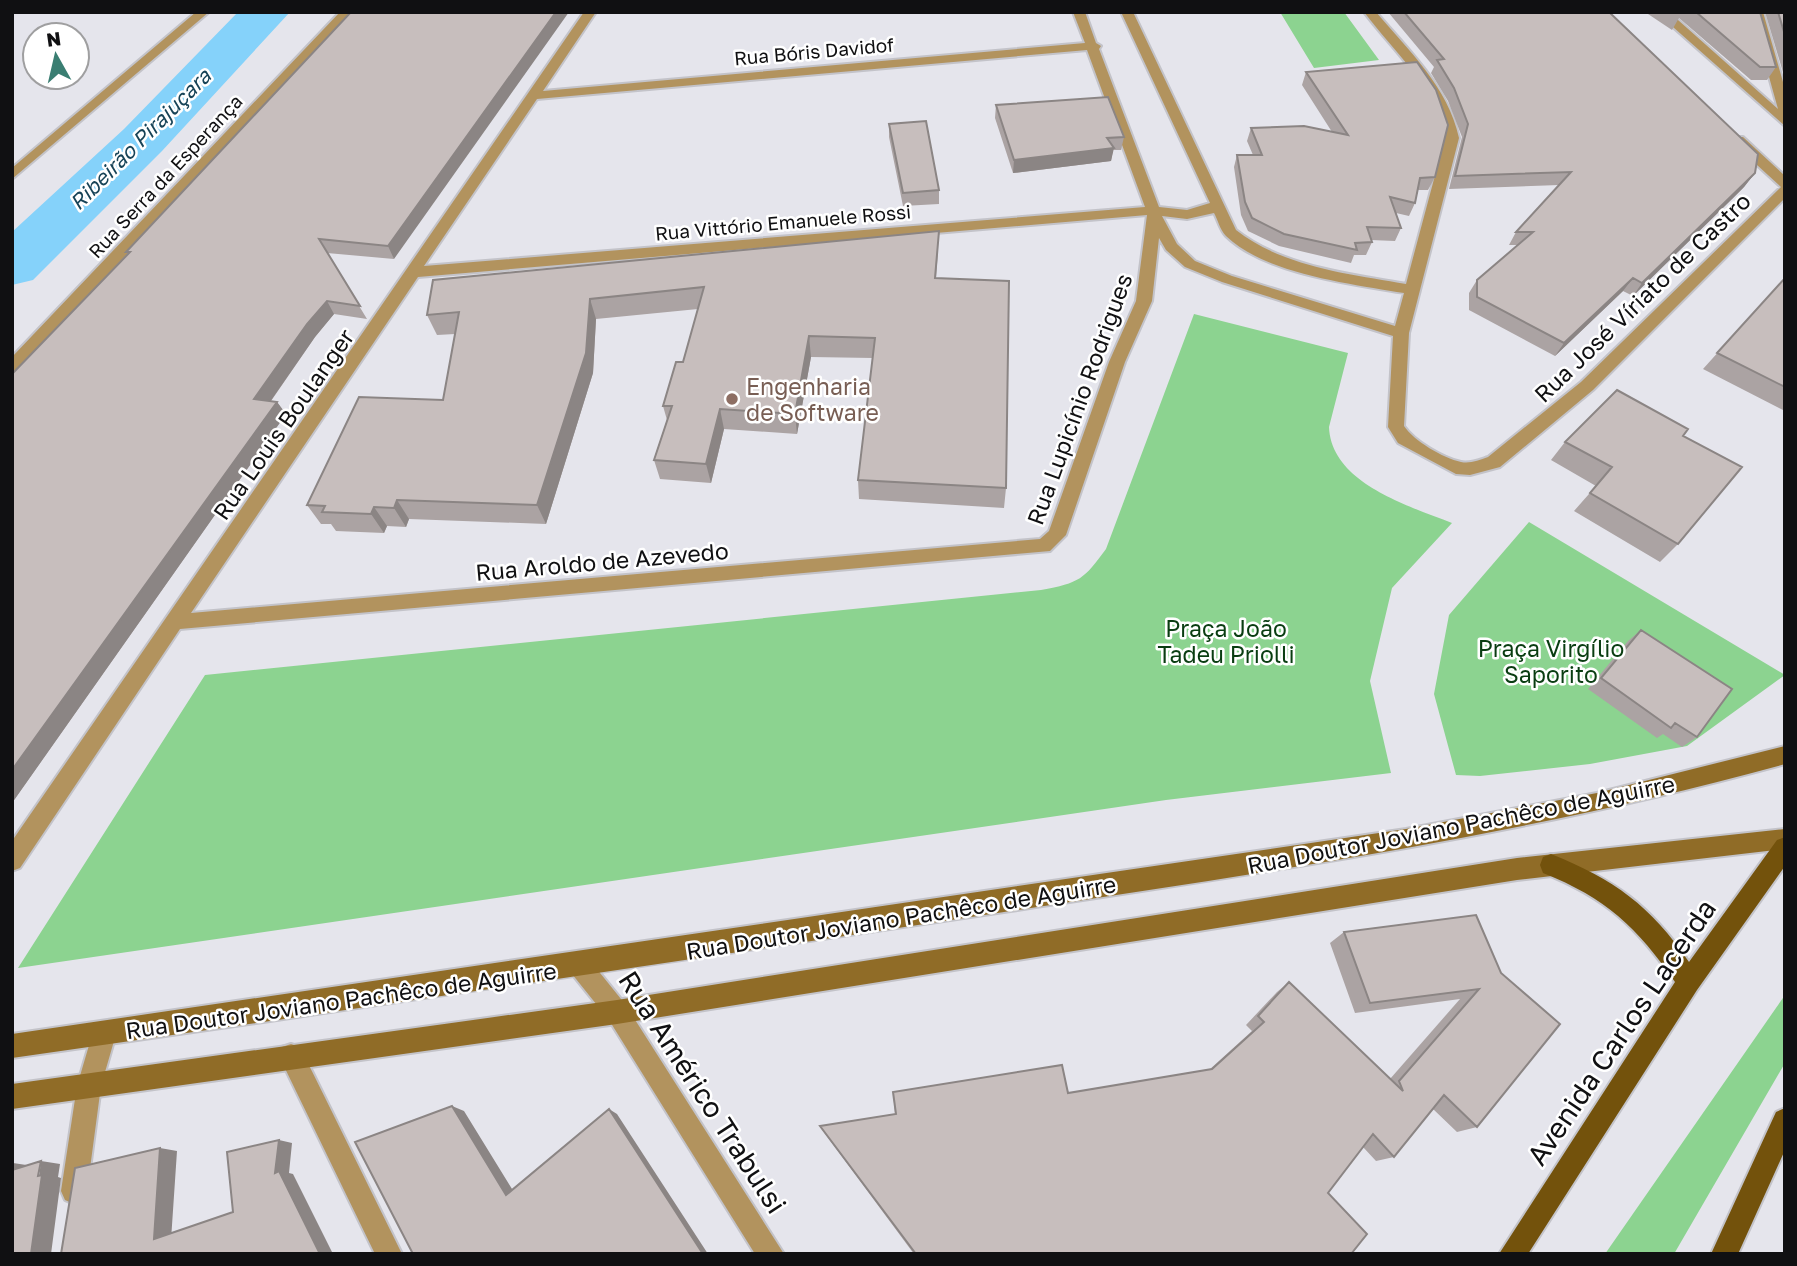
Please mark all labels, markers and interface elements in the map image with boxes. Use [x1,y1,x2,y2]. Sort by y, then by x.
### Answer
north arrow [21,21,91,91]
text: N [45,26,62,51]
street label: Rua Bóris Davidof [733,33,895,69]
water label: Ribeirão Pirajuçara [64,62,217,215]
street label: Rua Serra da Esperança [83,90,247,262]
street label: Rua José Víriato de Castro [1528,186,1756,408]
street label: Rua Vittório Emanuele Rossi [654,199,912,245]
street label: Rua Lupicínio Rodrigues [1020,270,1138,528]
street label: Rua Louis Boulanger [207,323,359,525]
place label: Engenharia de Software [746,372,879,426]
marker: Engenharia de Software [724,391,740,407]
street label: Rua Aroldo de Azevedo [474,536,730,586]
park label: Praça João Tadeu Priolli [1157,614,1295,668]
park label: Praça Virgílio Saporito [1478,634,1624,688]
street label: Rua Doutor Joviano Pachêco de Aguirre [1245,769,1677,879]
street label: Rua Doutor Joviano Pachêco de Aguirre [684,869,1118,965]
street label: Avenida Carlos Lacerda [1520,893,1722,1171]
street label: Rua Doutor Joviano Pachêco de Aguirre [124,956,558,1044]
street label: Rua Américo Trabulsi [612,965,794,1219]

